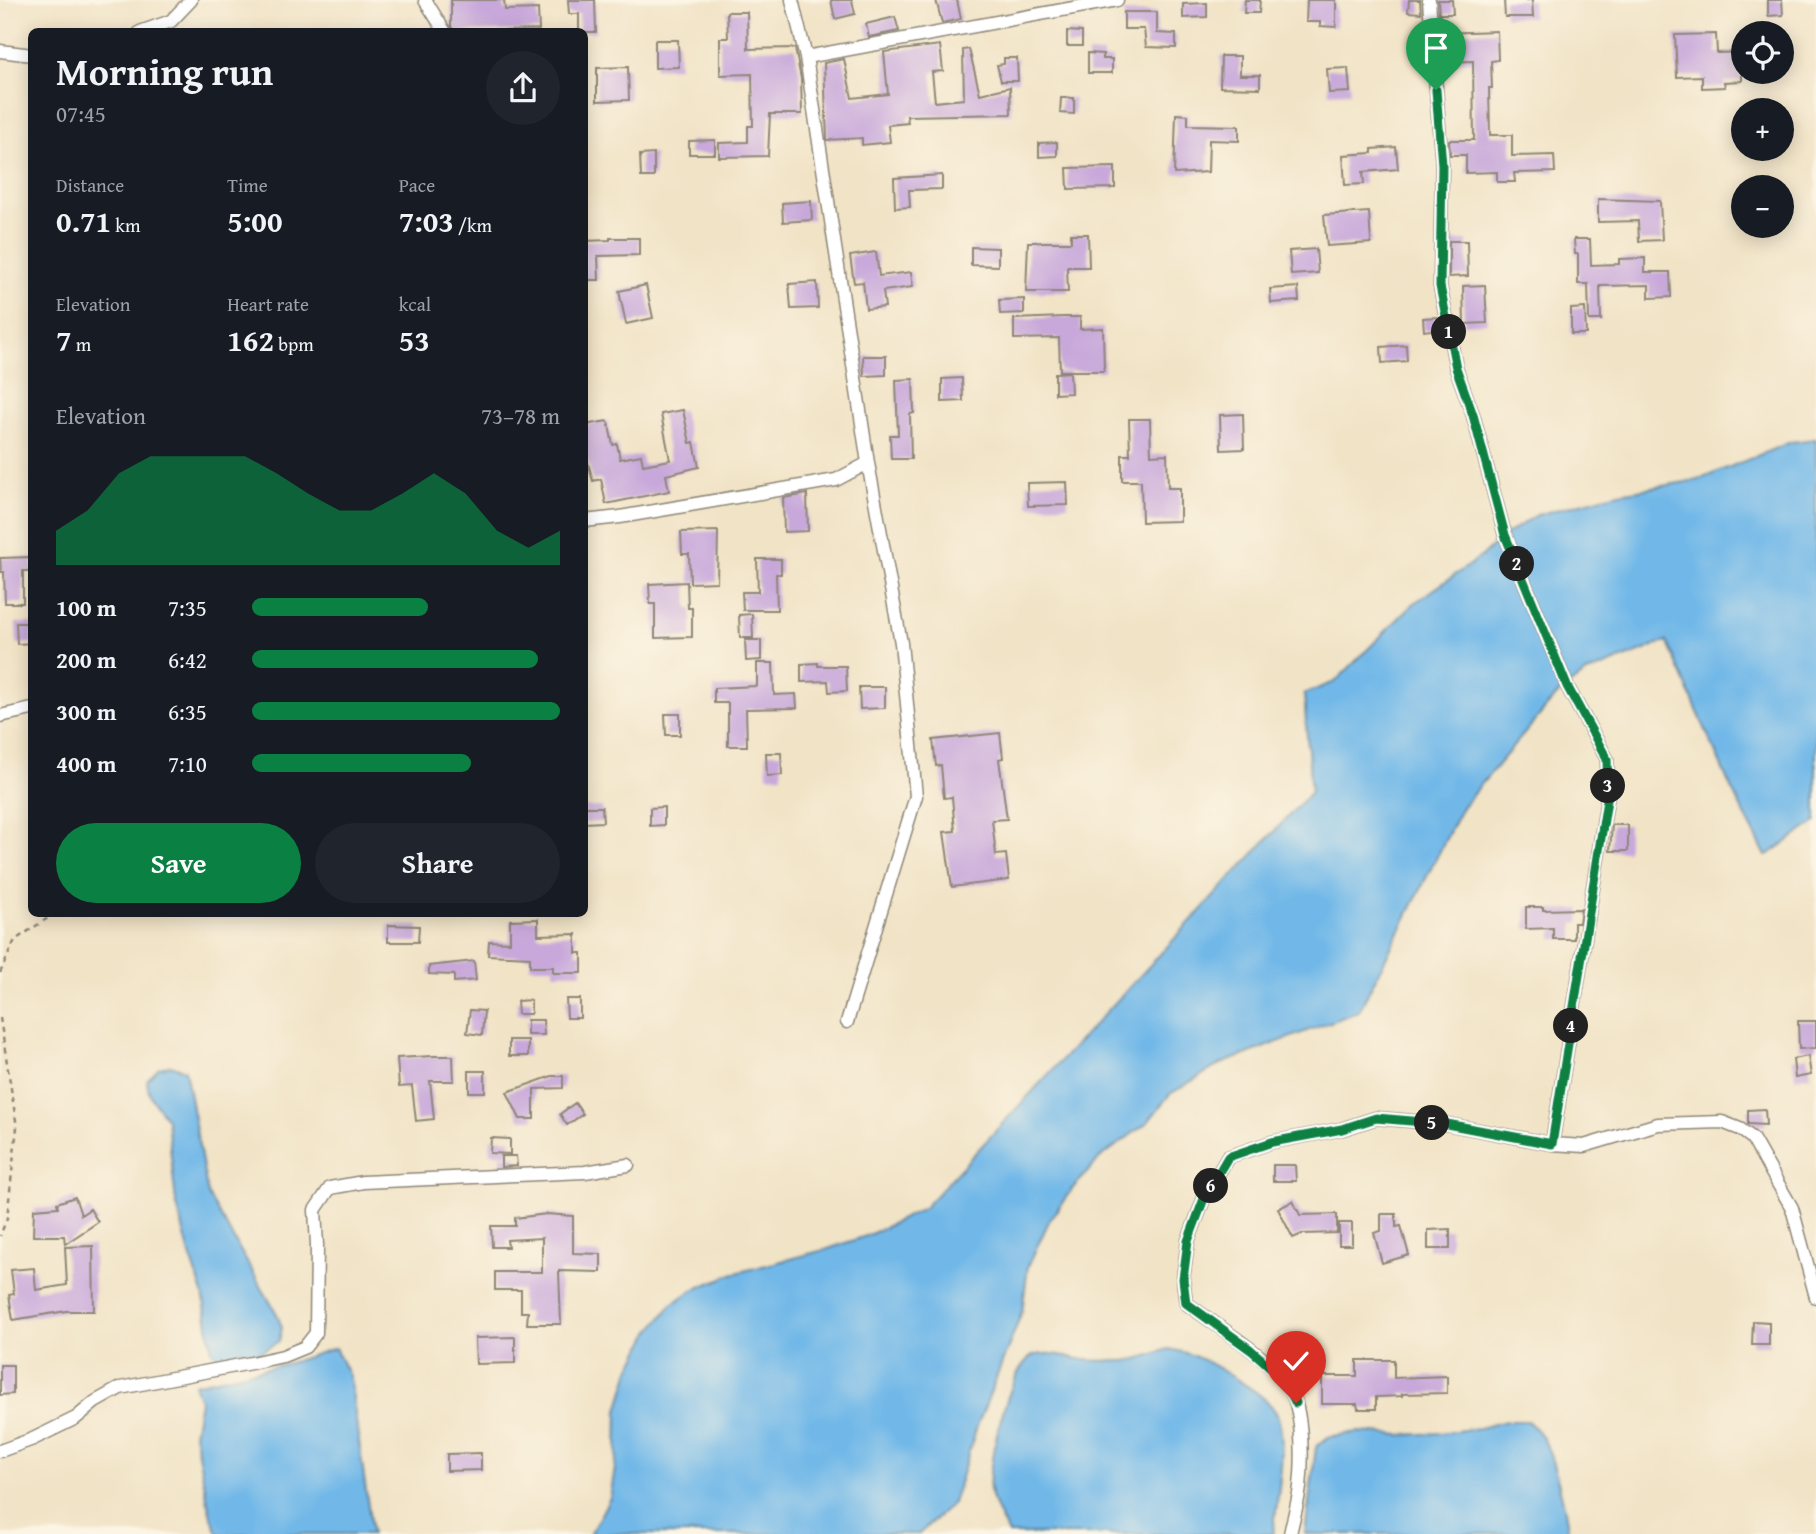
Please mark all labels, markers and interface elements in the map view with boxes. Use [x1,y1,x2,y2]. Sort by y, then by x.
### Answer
pin [1406,18,1466,90]
map controls [1731,21,1794,238]
button: locate [1731,21,1794,84]
icon: arrive [1417,29,1455,67]
text: Morning run [56,43,273,99]
button: share [486,51,560,125]
text: 07:45 [56,97,106,130]
button: + [1731,98,1794,161]
text: Distance [56,171,124,199]
text: Time [227,171,268,199]
text: Pace [399,171,435,199]
button: − [1731,175,1794,238]
text: 0.71 [56,199,111,243]
text: 5:00 [227,199,282,243]
text: 7:03 [399,199,454,243]
text: km [111,211,140,239]
text: /km [454,211,492,239]
text: Elevation [56,290,130,318]
text: Heart rate [227,290,309,318]
text: kcal [399,290,431,318]
pin: 1 [1432,314,1466,350]
text: 1 [1444,317,1453,345]
text: 7 [56,318,72,362]
text: 162 [227,318,274,362]
text: 53 [399,318,430,362]
text: m [72,330,91,358]
text: bpm [274,330,314,358]
text: Elevation [56,399,146,432]
text: 73–78 m [481,399,560,432]
pin: 2 [1500,546,1534,582]
text: 2 [1512,549,1521,577]
text: 100 m [56,591,117,624]
text: 7:35 [168,591,207,624]
text: 200 m [56,643,117,676]
text: 6:42 [168,643,207,676]
text: 300 m [56,695,117,728]
text: 6:35 [168,695,207,728]
text: 400 m [56,747,117,780]
text: 7:10 [168,747,207,780]
pin: 3 [1590,768,1626,804]
text: 3 [1603,771,1612,799]
button: Save [56,823,301,903]
button: Share [315,823,560,903]
pin: 4 [1554,1009,1588,1044]
text: 4 [1566,1011,1575,1039]
pin: 5 [1414,1106,1450,1140]
text: 5 [1427,1108,1436,1136]
pin: 6 [1194,1168,1228,1204]
text: 6 [1206,1171,1215,1199]
pin [1266,1331,1326,1403]
icon: check [1277,1342,1315,1380]

